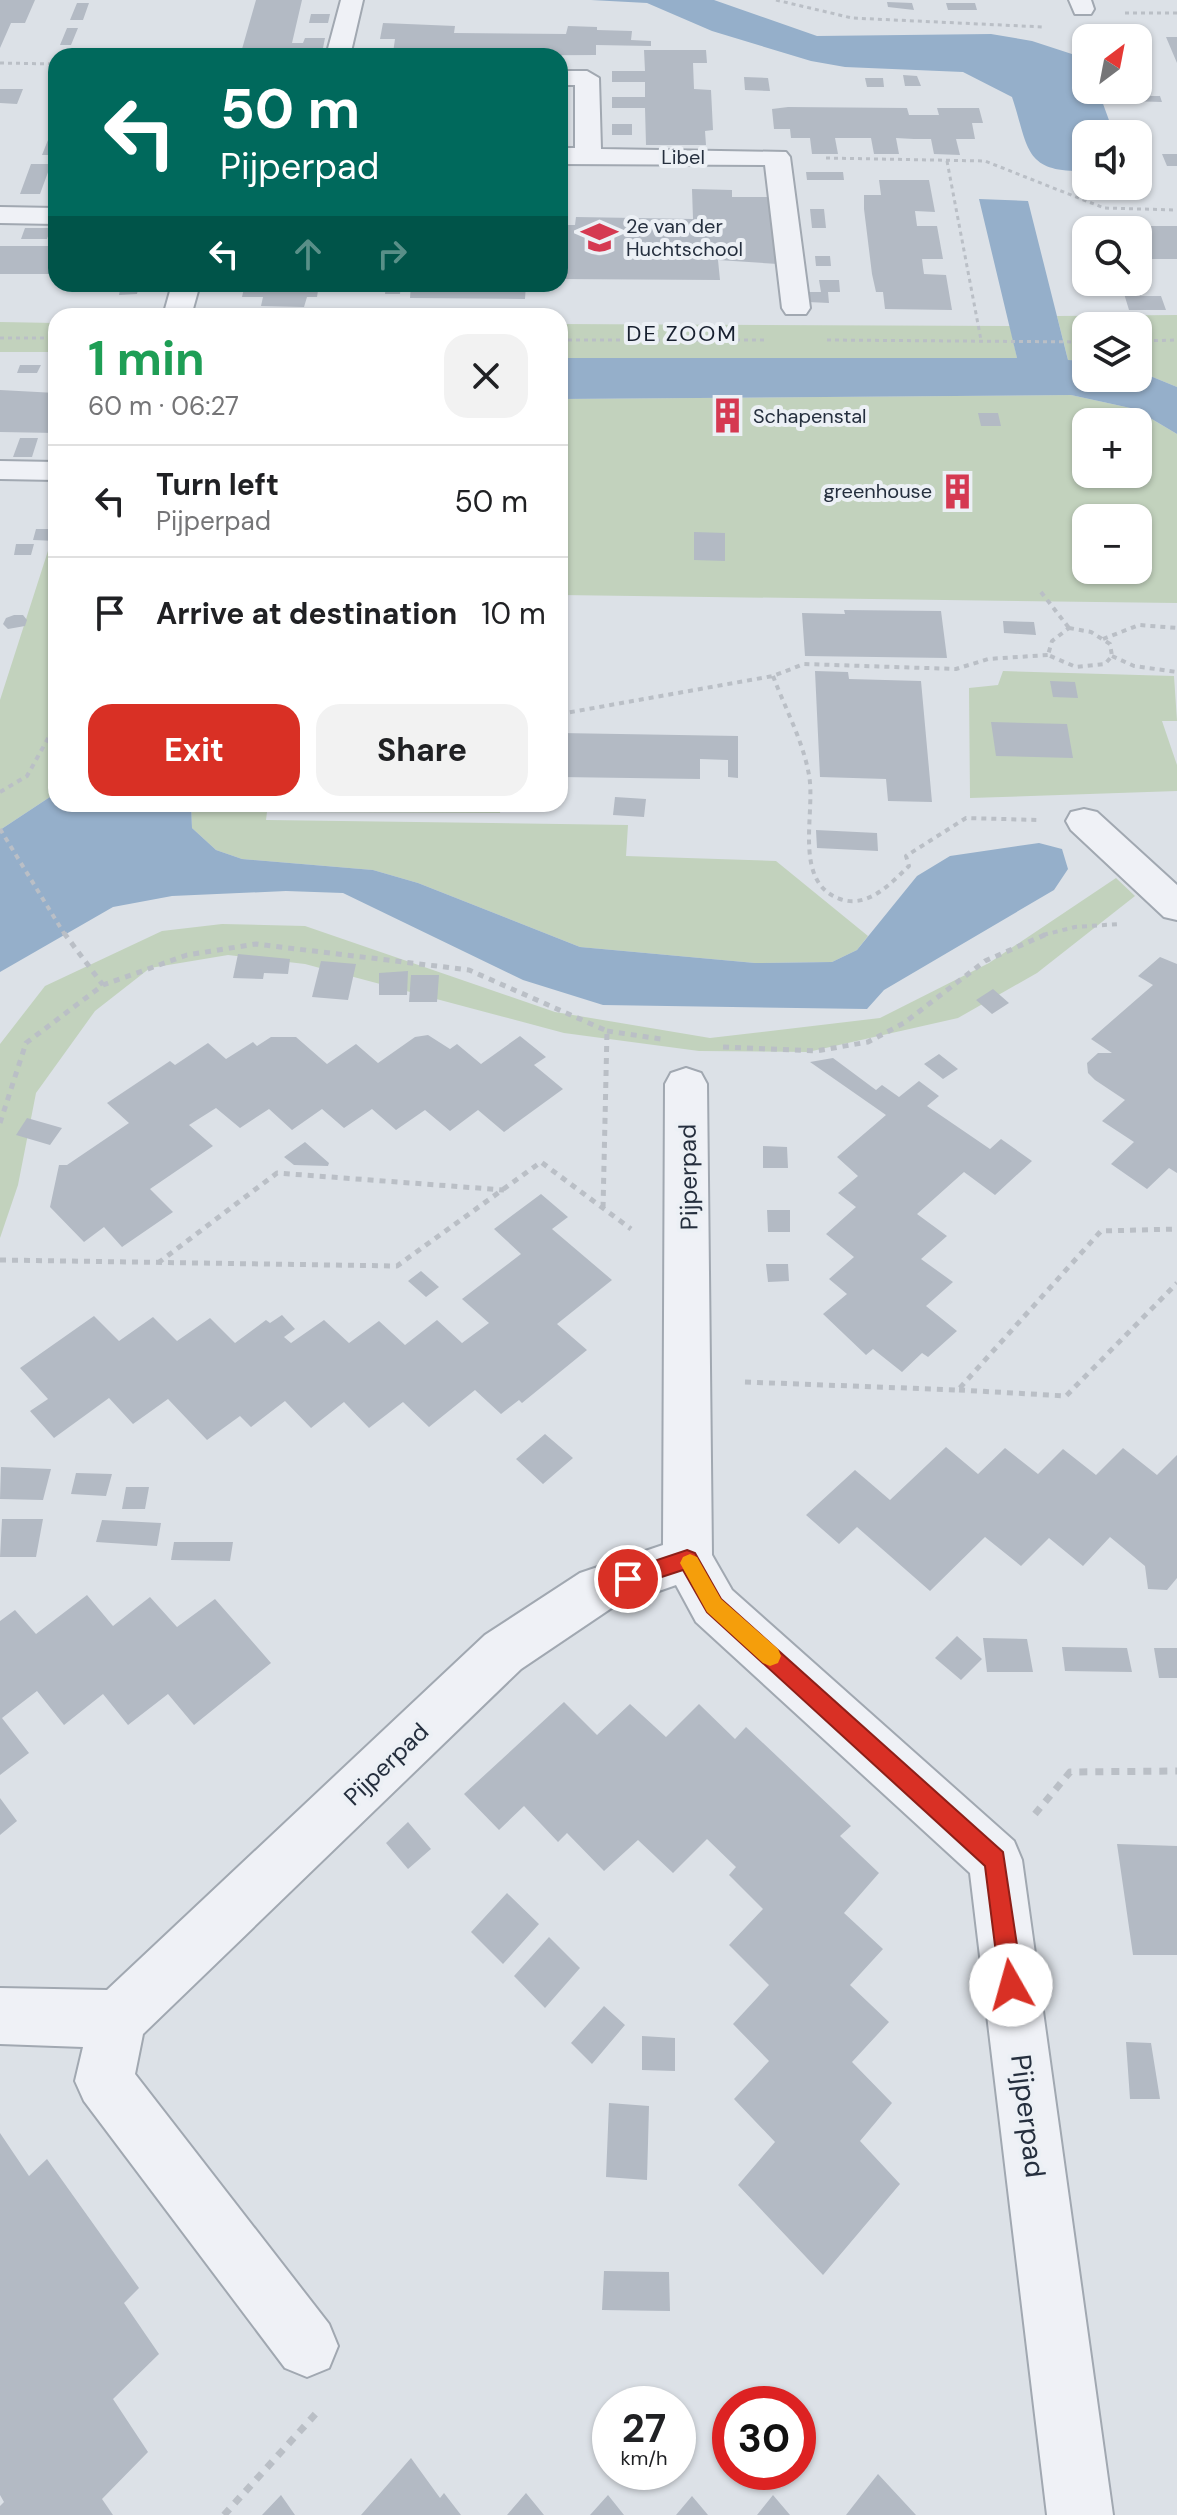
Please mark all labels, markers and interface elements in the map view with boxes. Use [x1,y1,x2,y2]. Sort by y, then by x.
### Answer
north arrow [1072,24,1152,104]
map controls [1072,24,1152,584]
text: 50 m [220,72,360,145]
icon: left [88,80,192,184]
button: sound [1072,120,1152,200]
text: Pijperpad [220,143,379,190]
street label: Libel [661,144,705,170]
place label: 2e van der Huchtschool [626,213,743,262]
button: search [1072,216,1152,296]
school or university icon: 2e van der Huchtschool [581,219,619,257]
icon: left [202,232,246,276]
icon: ahead [286,232,330,276]
icon: right [370,232,414,276]
button: layers [1072,312,1152,392]
district label: DE ZOOM [626,319,738,348]
text: 1 min [88,327,205,390]
button: close [444,334,528,418]
text: 60 m · 06:27 [88,389,239,423]
building icon: Schapenstal [708,397,746,435]
place label: Schapenstal [753,403,867,429]
button: + [1072,408,1152,488]
text: Turn left [156,465,279,504]
building icon: greenhouse [939,472,977,510]
place label: greenhouse [823,478,932,504]
icon: left [88,479,132,523]
text: 50 m [454,482,528,521]
text: Pijperpad [156,504,271,538]
button: − [1072,504,1152,584]
icon: arrive [88,591,132,635]
text: Arrive at destination [156,594,457,633]
text: 10 m [481,594,546,633]
button: Exit [88,704,300,796]
button: Share [316,704,528,796]
street label: Pijperpad [672,1124,704,1230]
pin [594,1545,662,1613]
icon: arrive [606,1557,650,1601]
street label: Pijperpad [337,1716,435,1812]
position arrow [969,1943,1053,2027]
street label: Pijperpad [1002,2052,1054,2180]
speed limit sign: 30 [712,2386,816,2490]
text: 27 [622,2402,666,2454]
text: km/h [620,2445,668,2471]

